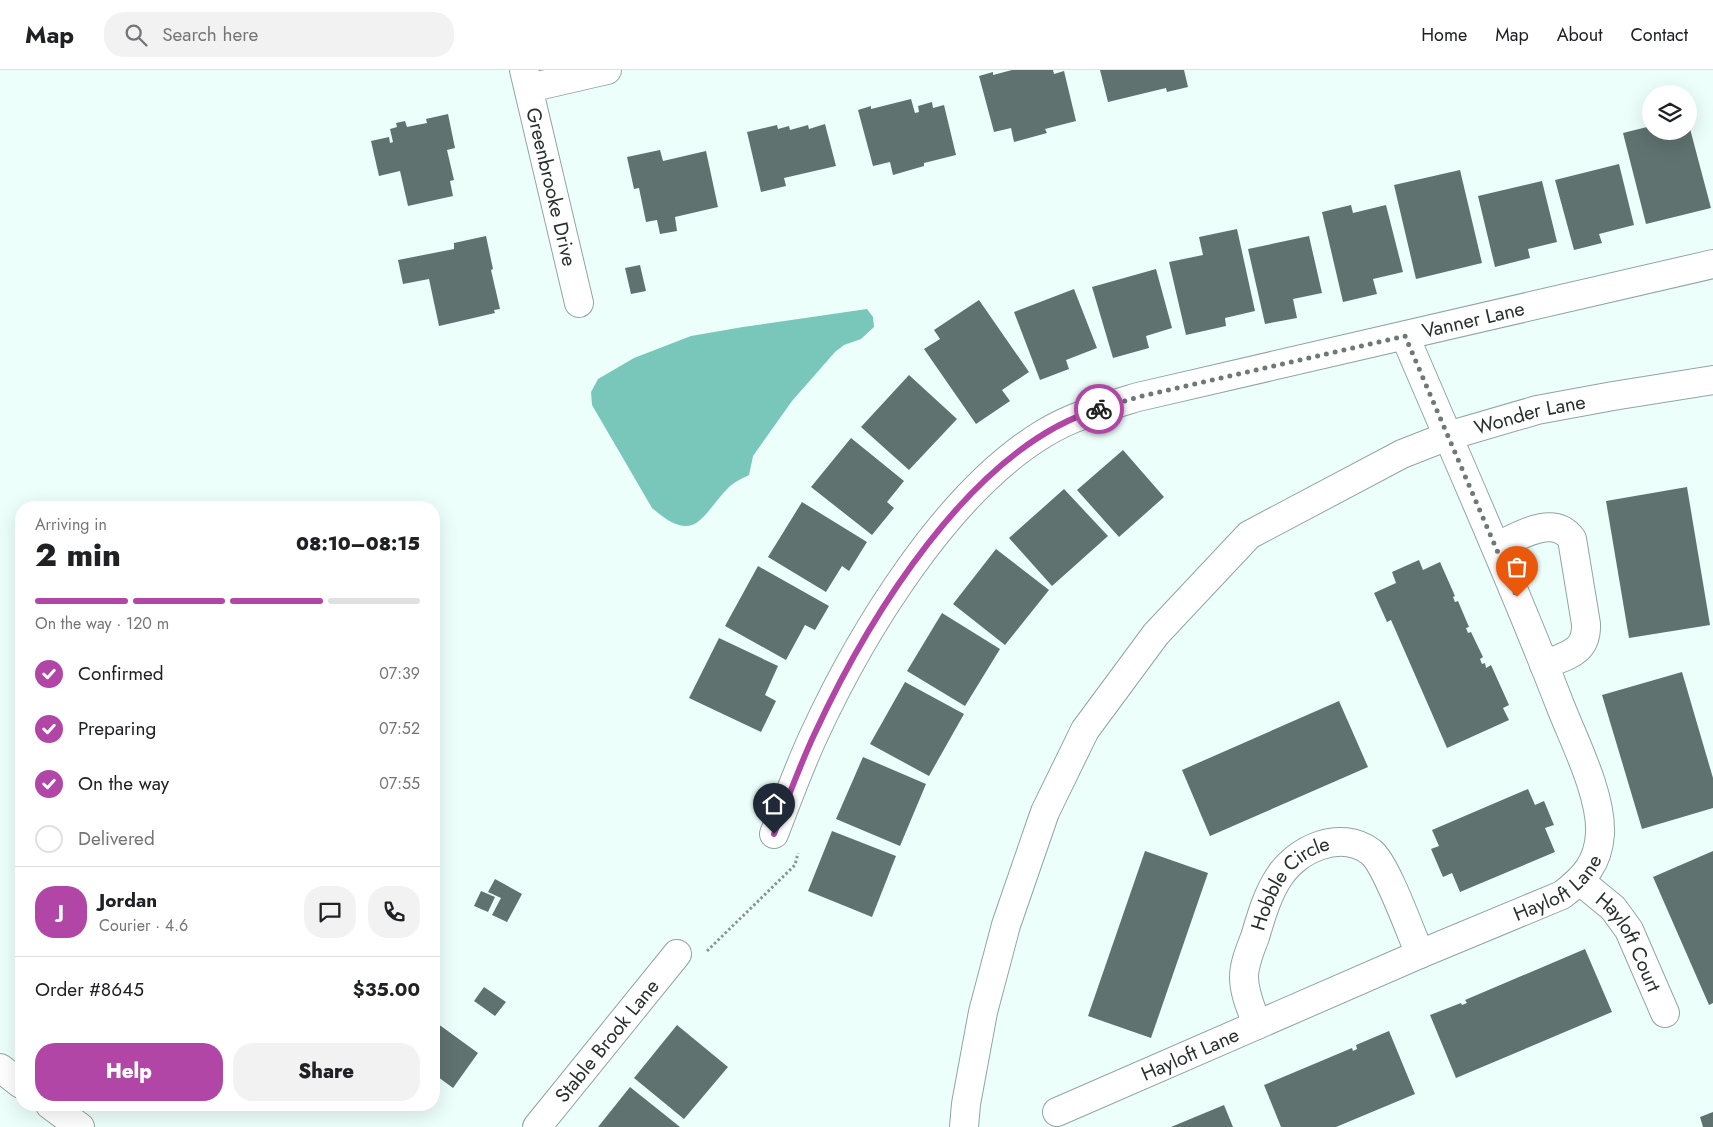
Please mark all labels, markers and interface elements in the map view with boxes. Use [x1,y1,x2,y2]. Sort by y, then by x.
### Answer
search box [104,12,454,57]
text: Map [25,17,74,52]
icon: search [122,21,150,49]
text: Search here [162,21,258,48]
text: Home [1421,22,1467,48]
text: Map [1495,22,1529,48]
text: About [1557,22,1602,48]
text: Contact [1630,22,1688,48]
map controls [1642,85,1697,140]
button: layers [1642,85,1697,140]
street label: Greenbrooke Drive [518,105,584,269]
street label: Vanner Lane [1419,294,1527,346]
courier [1074,384,1124,434]
street label: Wonder Lane [1471,387,1588,443]
icon: bike [1085,395,1113,423]
text: Arriving in [35,513,107,536]
text: 08:10–08:15 [296,530,420,557]
text: 2 min [35,532,121,578]
pin [1496,546,1538,597]
icon: bag [1503,553,1531,581]
text: On the way · 120 m [35,612,169,635]
icon: check [35,660,63,688]
text: Confirmed [78,660,164,687]
text: 07:39 [379,662,420,685]
icon: check [35,715,63,743]
text: Preparing [78,715,156,742]
text: 07:52 [379,717,420,740]
icon: check [35,770,63,798]
text: On the way [78,770,169,797]
text: 07:55 [379,772,420,795]
pin [753,783,795,834]
icon: home [760,790,788,818]
text: Delivered [78,825,155,852]
street label: Hobble Circle [1244,829,1333,934]
street label: Hayloft Lane [1509,850,1609,929]
button: chat [304,886,356,938]
button: phone [368,886,420,938]
street label: Hayloft Court [1589,886,1668,997]
text: Jordan [99,887,157,914]
text: J [58,898,64,925]
text: Courier · 4.6 [99,914,188,937]
street label: Stable Brook Lane [548,973,666,1109]
text: Order #8645 [35,976,144,1003]
text: $35.00 [353,976,420,1003]
street label: Hayloft Lane [1137,1021,1244,1089]
button: Help [35,1043,223,1101]
button: Share [233,1043,420,1101]

